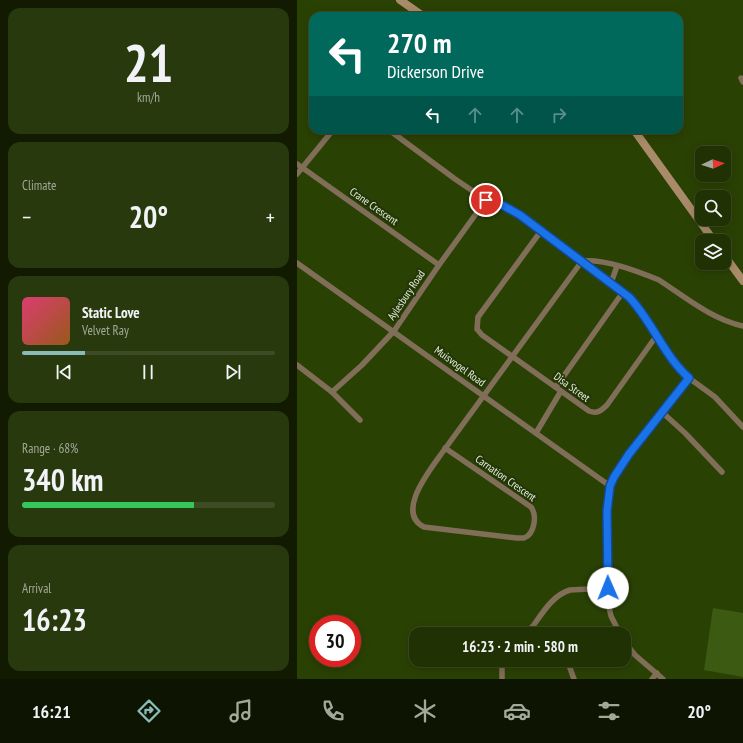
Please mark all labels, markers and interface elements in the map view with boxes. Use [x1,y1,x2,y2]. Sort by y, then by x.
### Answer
text: 270 m [387,24,451,61]
icon: left [321,28,373,80]
text: 21 [124,29,173,96]
text: Dickerson Drive [387,60,484,83]
text: km/h [137,89,160,106]
icon: left [422,104,444,126]
icon: ahead [464,104,486,126]
icon: ahead [506,104,528,126]
icon: right [548,104,570,126]
north arrow [695,146,731,182]
map controls [695,146,731,270]
text: Climate [22,177,56,194]
pin [469,183,503,217]
street label: Crane Crescent [347,184,401,228]
icon: arrive [475,189,497,211]
button: search [695,190,731,226]
text: 20° [129,197,168,236]
text: − [22,203,31,231]
text: + [266,203,275,231]
button: layers [695,234,731,270]
street label: Aylesbury Road [384,267,428,323]
text: Static Love [82,303,140,322]
text: Velvet Ray [82,322,129,339]
street label: Muisvogel Road [432,343,489,389]
icon: previous [53,361,75,383]
icon: pause [137,361,159,383]
icon: next [222,361,244,383]
street label: Disa Street [551,369,593,405]
text: Range · 68% [22,440,78,457]
street label: Carnation Crescent [473,452,539,504]
text: 340 km [22,460,103,499]
position arrow [587,567,629,609]
text: Arrival [22,580,51,597]
text: 16:23 [22,600,87,639]
speed limit sign: 30 [309,615,361,667]
text: 16:23 · 2 min · 580 m [462,637,578,656]
icon: directions [135,697,163,725]
icon: music [227,697,255,725]
icon: phone [319,697,347,725]
icon: climate [411,697,439,725]
icon: car [503,697,531,725]
icon: filters [595,697,623,725]
text: 16:21 [32,700,71,723]
text: 20° [687,700,711,723]

